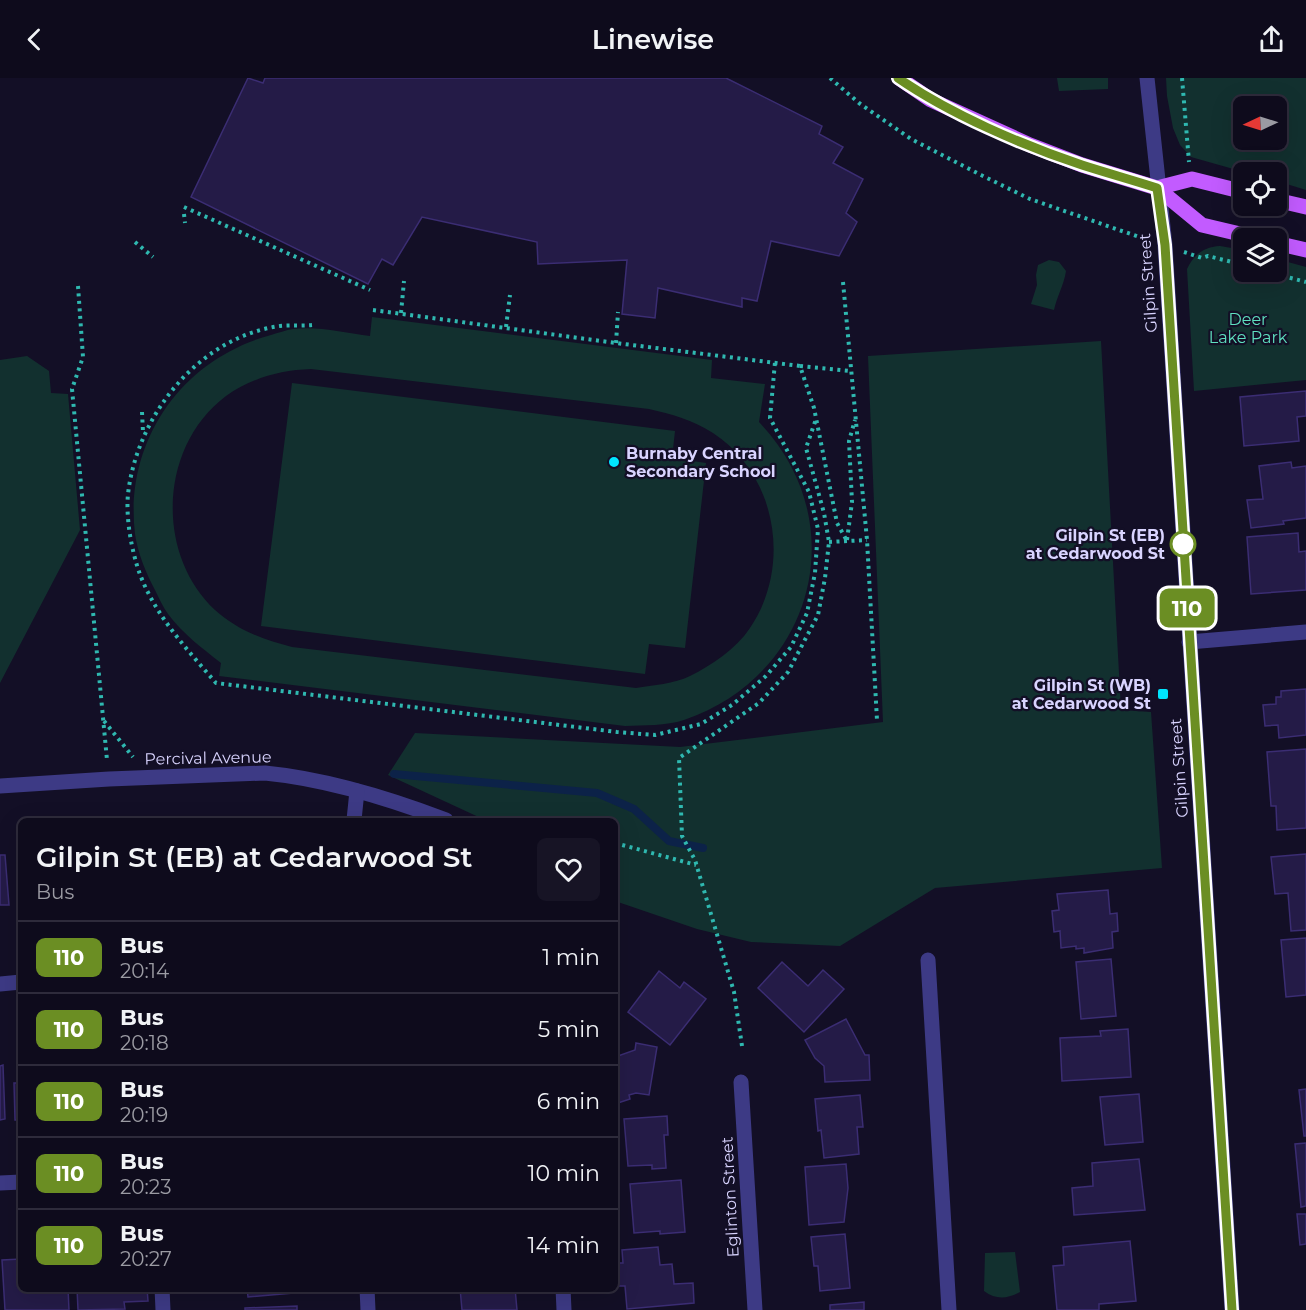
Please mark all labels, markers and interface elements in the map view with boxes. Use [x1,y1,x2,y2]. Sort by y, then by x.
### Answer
icon: back [18,23,51,56]
text: Linewise [592,23,714,56]
icon: share [1255,23,1288,56]
north arrow [1233,96,1287,150]
map controls [1233,96,1287,282]
button: locate [1233,162,1287,216]
button: layers [1233,228,1287,282]
street label: Gilpin Street [1135,232,1161,333]
park label: Deer Lake Park [1209,310,1288,347]
place label: Burnaby Central Secondary School [626,444,776,481]
marker: Burnaby Central Secondary School [607,455,621,469]
place label: Gilpin St (EB) at Cedarwood St [1026,526,1165,563]
marker: Gilpin St (EB) at Cedarwood St [1170,531,1196,557]
line badge: 110 [1152,588,1222,628]
text: 110 [1172,596,1202,621]
place label: Gilpin St (WB) at Cedarwood St [1012,676,1151,713]
marker: Gilpin St (WB) at Cedarwood St [1156,687,1170,701]
street label: Gilpin Street [1166,717,1192,818]
street label: Percival Avenue [144,747,272,769]
button: heart [537,838,600,901]
text: Gilpin St (EB) at Cedarwood St [36,840,472,874]
text: Bus [36,880,74,904]
text: Bus [120,932,164,959]
text: 1 min [542,944,600,971]
text: 110 [54,945,84,970]
text: 20:14 [120,959,169,983]
text: Bus [120,1004,164,1031]
text: 5 min [538,1016,600,1043]
text: 110 [54,1017,84,1042]
text: 20:18 [120,1031,169,1055]
text: Bus [120,1076,164,1103]
text: 6 min [537,1088,600,1115]
text: 110 [54,1089,84,1114]
text: 20:19 [120,1103,168,1127]
street label: Eglinton Street [717,1136,743,1258]
text: Bus [120,1148,164,1175]
text: 10 min [528,1160,600,1187]
text: 110 [54,1161,84,1186]
text: 20:23 [120,1175,171,1199]
text: Bus [120,1220,164,1247]
text: 14 min [528,1232,600,1259]
text: 110 [54,1233,84,1258]
text: 20:27 [120,1247,172,1271]

